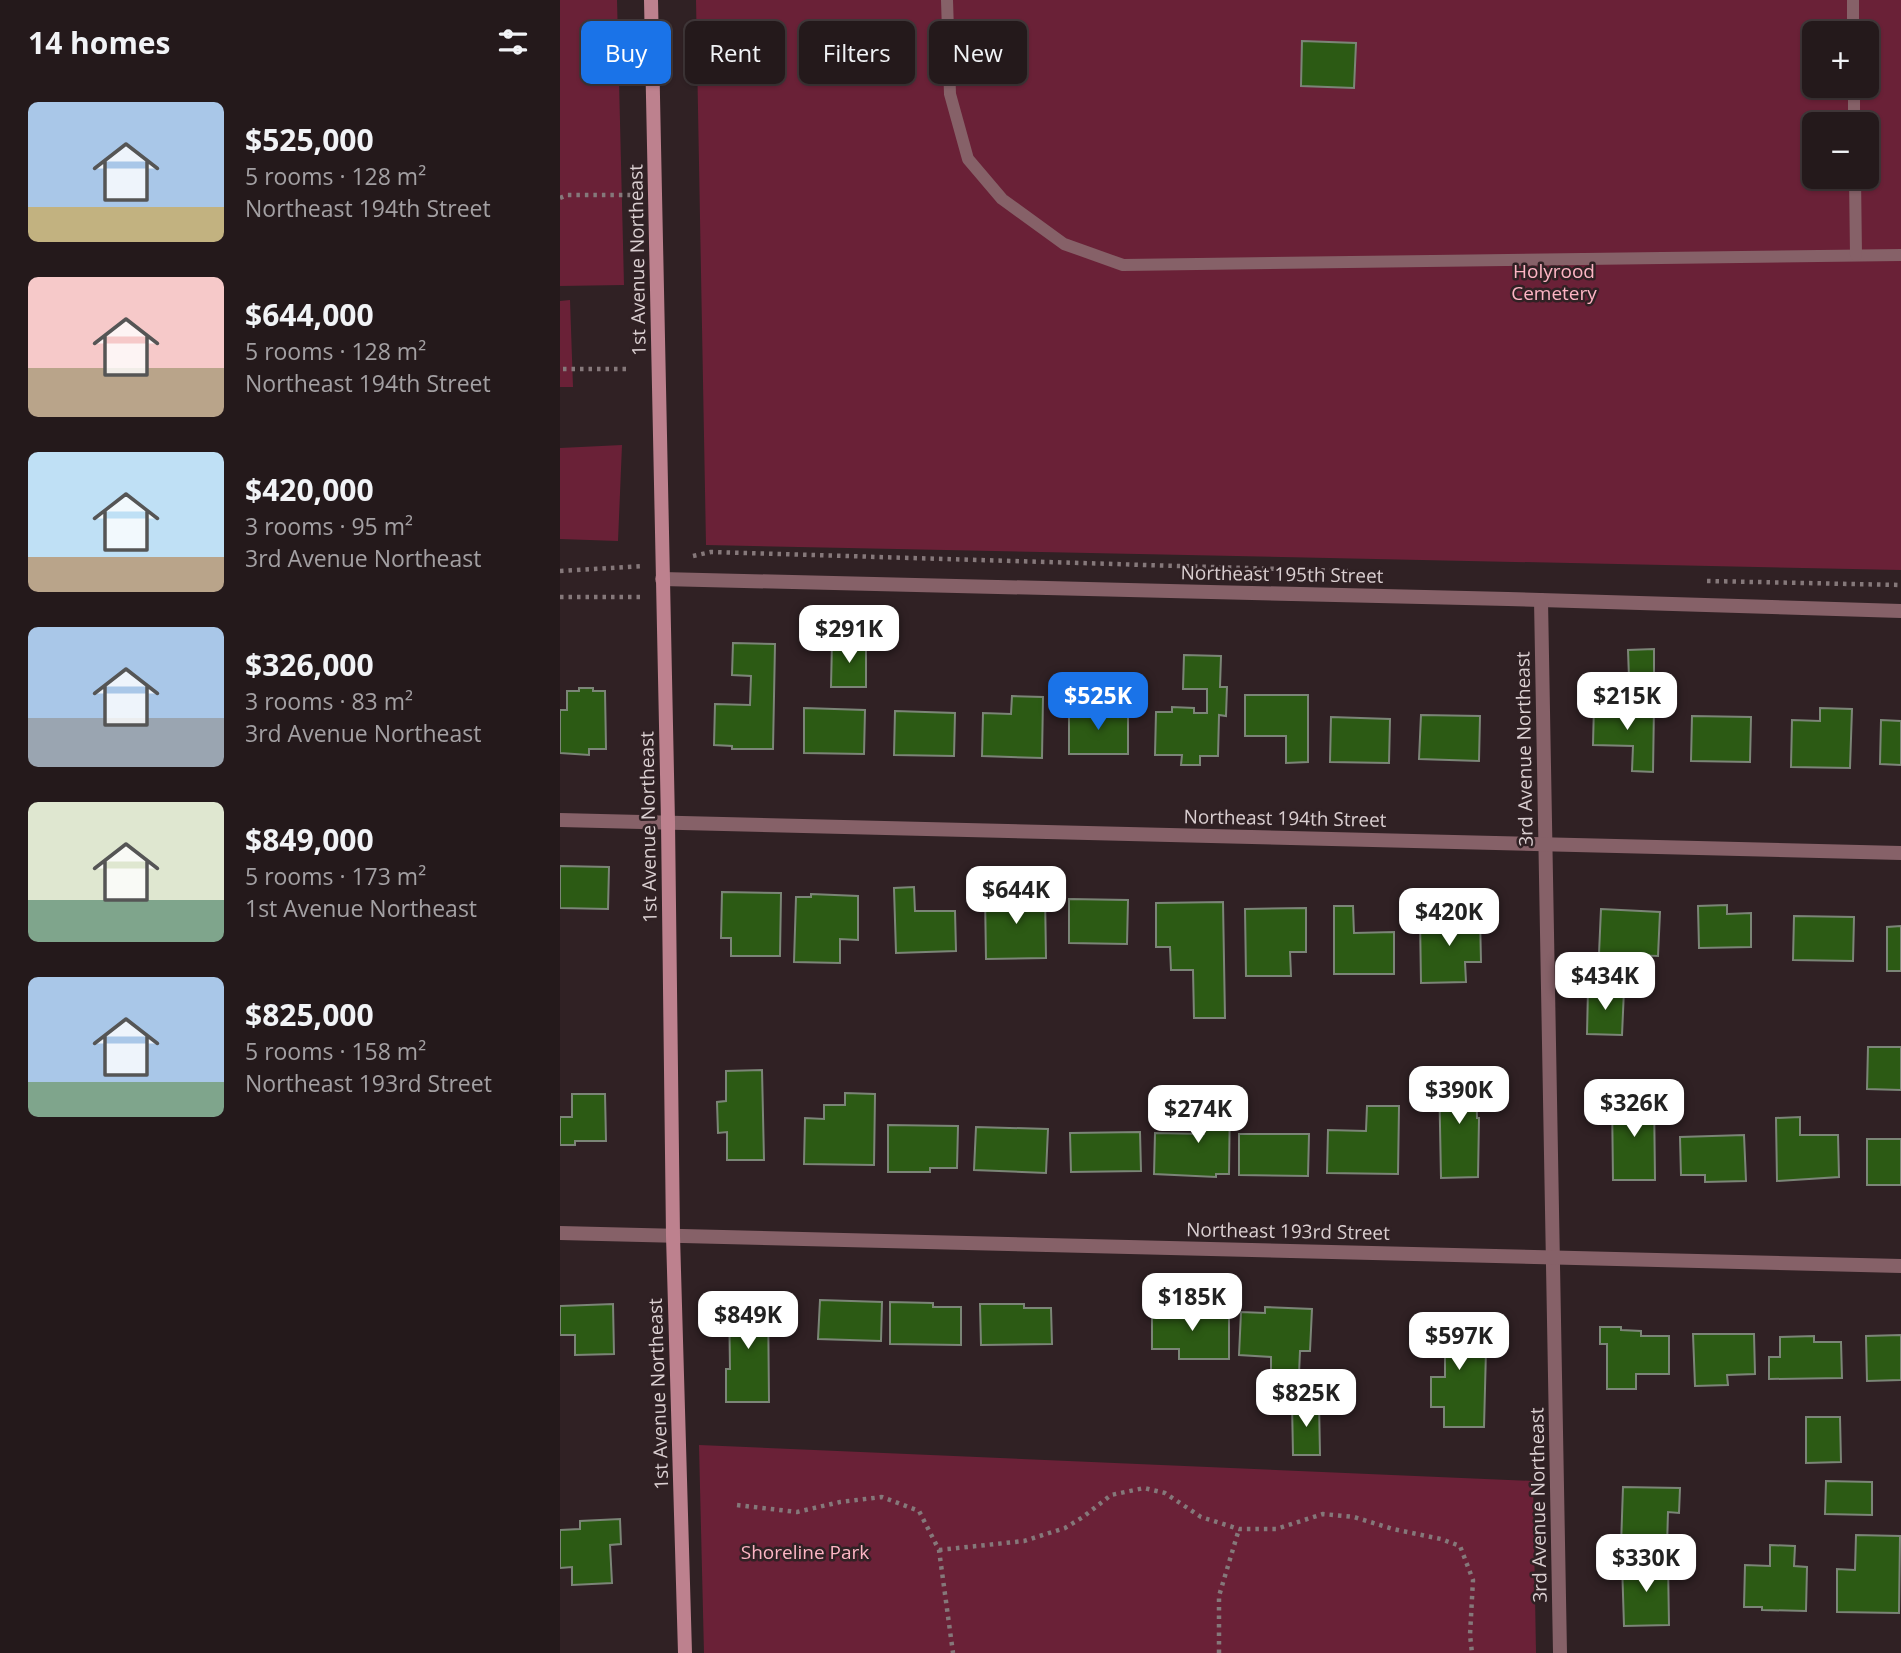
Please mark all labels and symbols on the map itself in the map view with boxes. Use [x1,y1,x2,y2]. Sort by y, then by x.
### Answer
street label: 1st Avenue Northeast [622,164,652,356]
park label: Holyrood Cemetery [1511,258,1597,306]
street label: Northeast 195th Street [1180,559,1384,589]
pin: $291K [800,606,898,665]
street label: 3rd Avenue Northeast [1509,651,1539,847]
pin: $525K [1049,672,1147,732]
pin: $215K [1578,672,1676,732]
street label: 1st Avenue Northeast [633,731,663,923]
street label: Northeast 194th Street [1183,803,1387,833]
pin: $644K [967,866,1065,926]
pin: $420K [1400,888,1498,948]
pin: $434K [1556,953,1654,1012]
pin: $390K [1410,1066,1508,1126]
pin: $326K [1585,1080,1683,1139]
pin: $274K [1149,1086,1247,1145]
street label: Northeast 193rd Street [1186,1216,1390,1246]
pin: $185K [1143,1274,1241,1333]
pin: $849K [699,1292,797,1351]
street label: 1st Avenue Northeast [642,1298,674,1490]
pin: $597K [1410,1312,1508,1372]
pin: $825K [1257,1370,1355,1429]
street label: 3rd Avenue Northeast [1523,1407,1553,1603]
pin: $330K [1597,1534,1695,1594]
park label: Shoreline Park [741,1539,869,1565]

